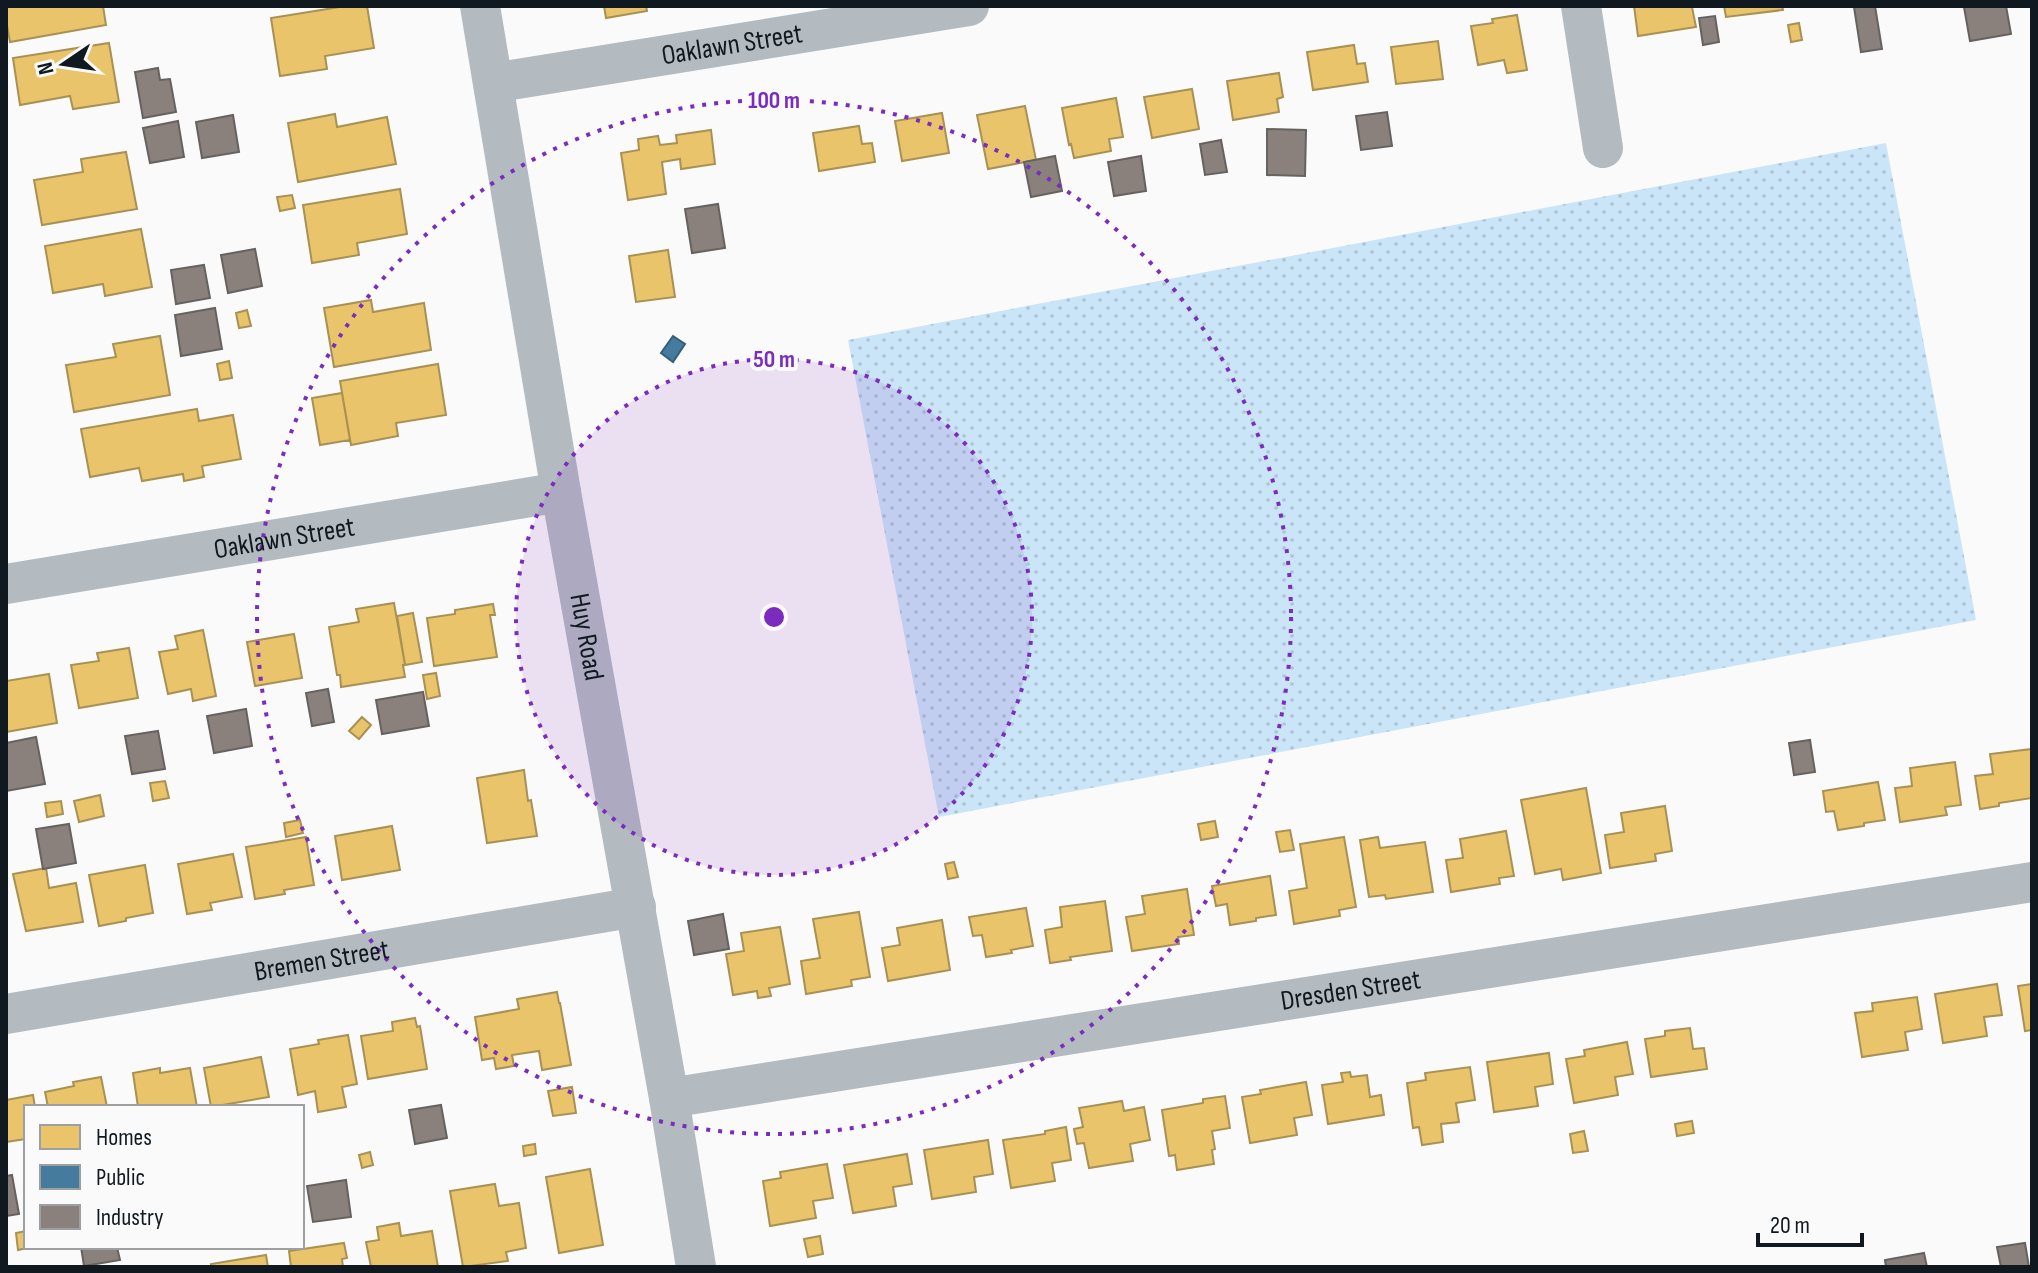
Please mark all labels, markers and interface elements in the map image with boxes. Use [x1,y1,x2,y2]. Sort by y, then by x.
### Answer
street label: Oaklawn Street [659,17,805,72]
north arrow [24,24,104,104]
text: N [31,59,60,77]
text: 100 m [748,86,800,115]
text: 50 m [753,345,795,374]
street label: Oaklawn Street [211,510,357,566]
street label: Huy Road [563,591,611,683]
centre of rings [760,603,788,631]
street label: Bremen Street [252,933,391,988]
street label: Dresden Street [1278,963,1423,1017]
legend [24,1105,304,1249]
text: Homes [96,1123,152,1152]
text: Public [96,1163,145,1192]
scale bar [1758,1197,1862,1247]
text: Industry [96,1203,163,1232]
text: 20 m [1770,1211,1810,1240]

